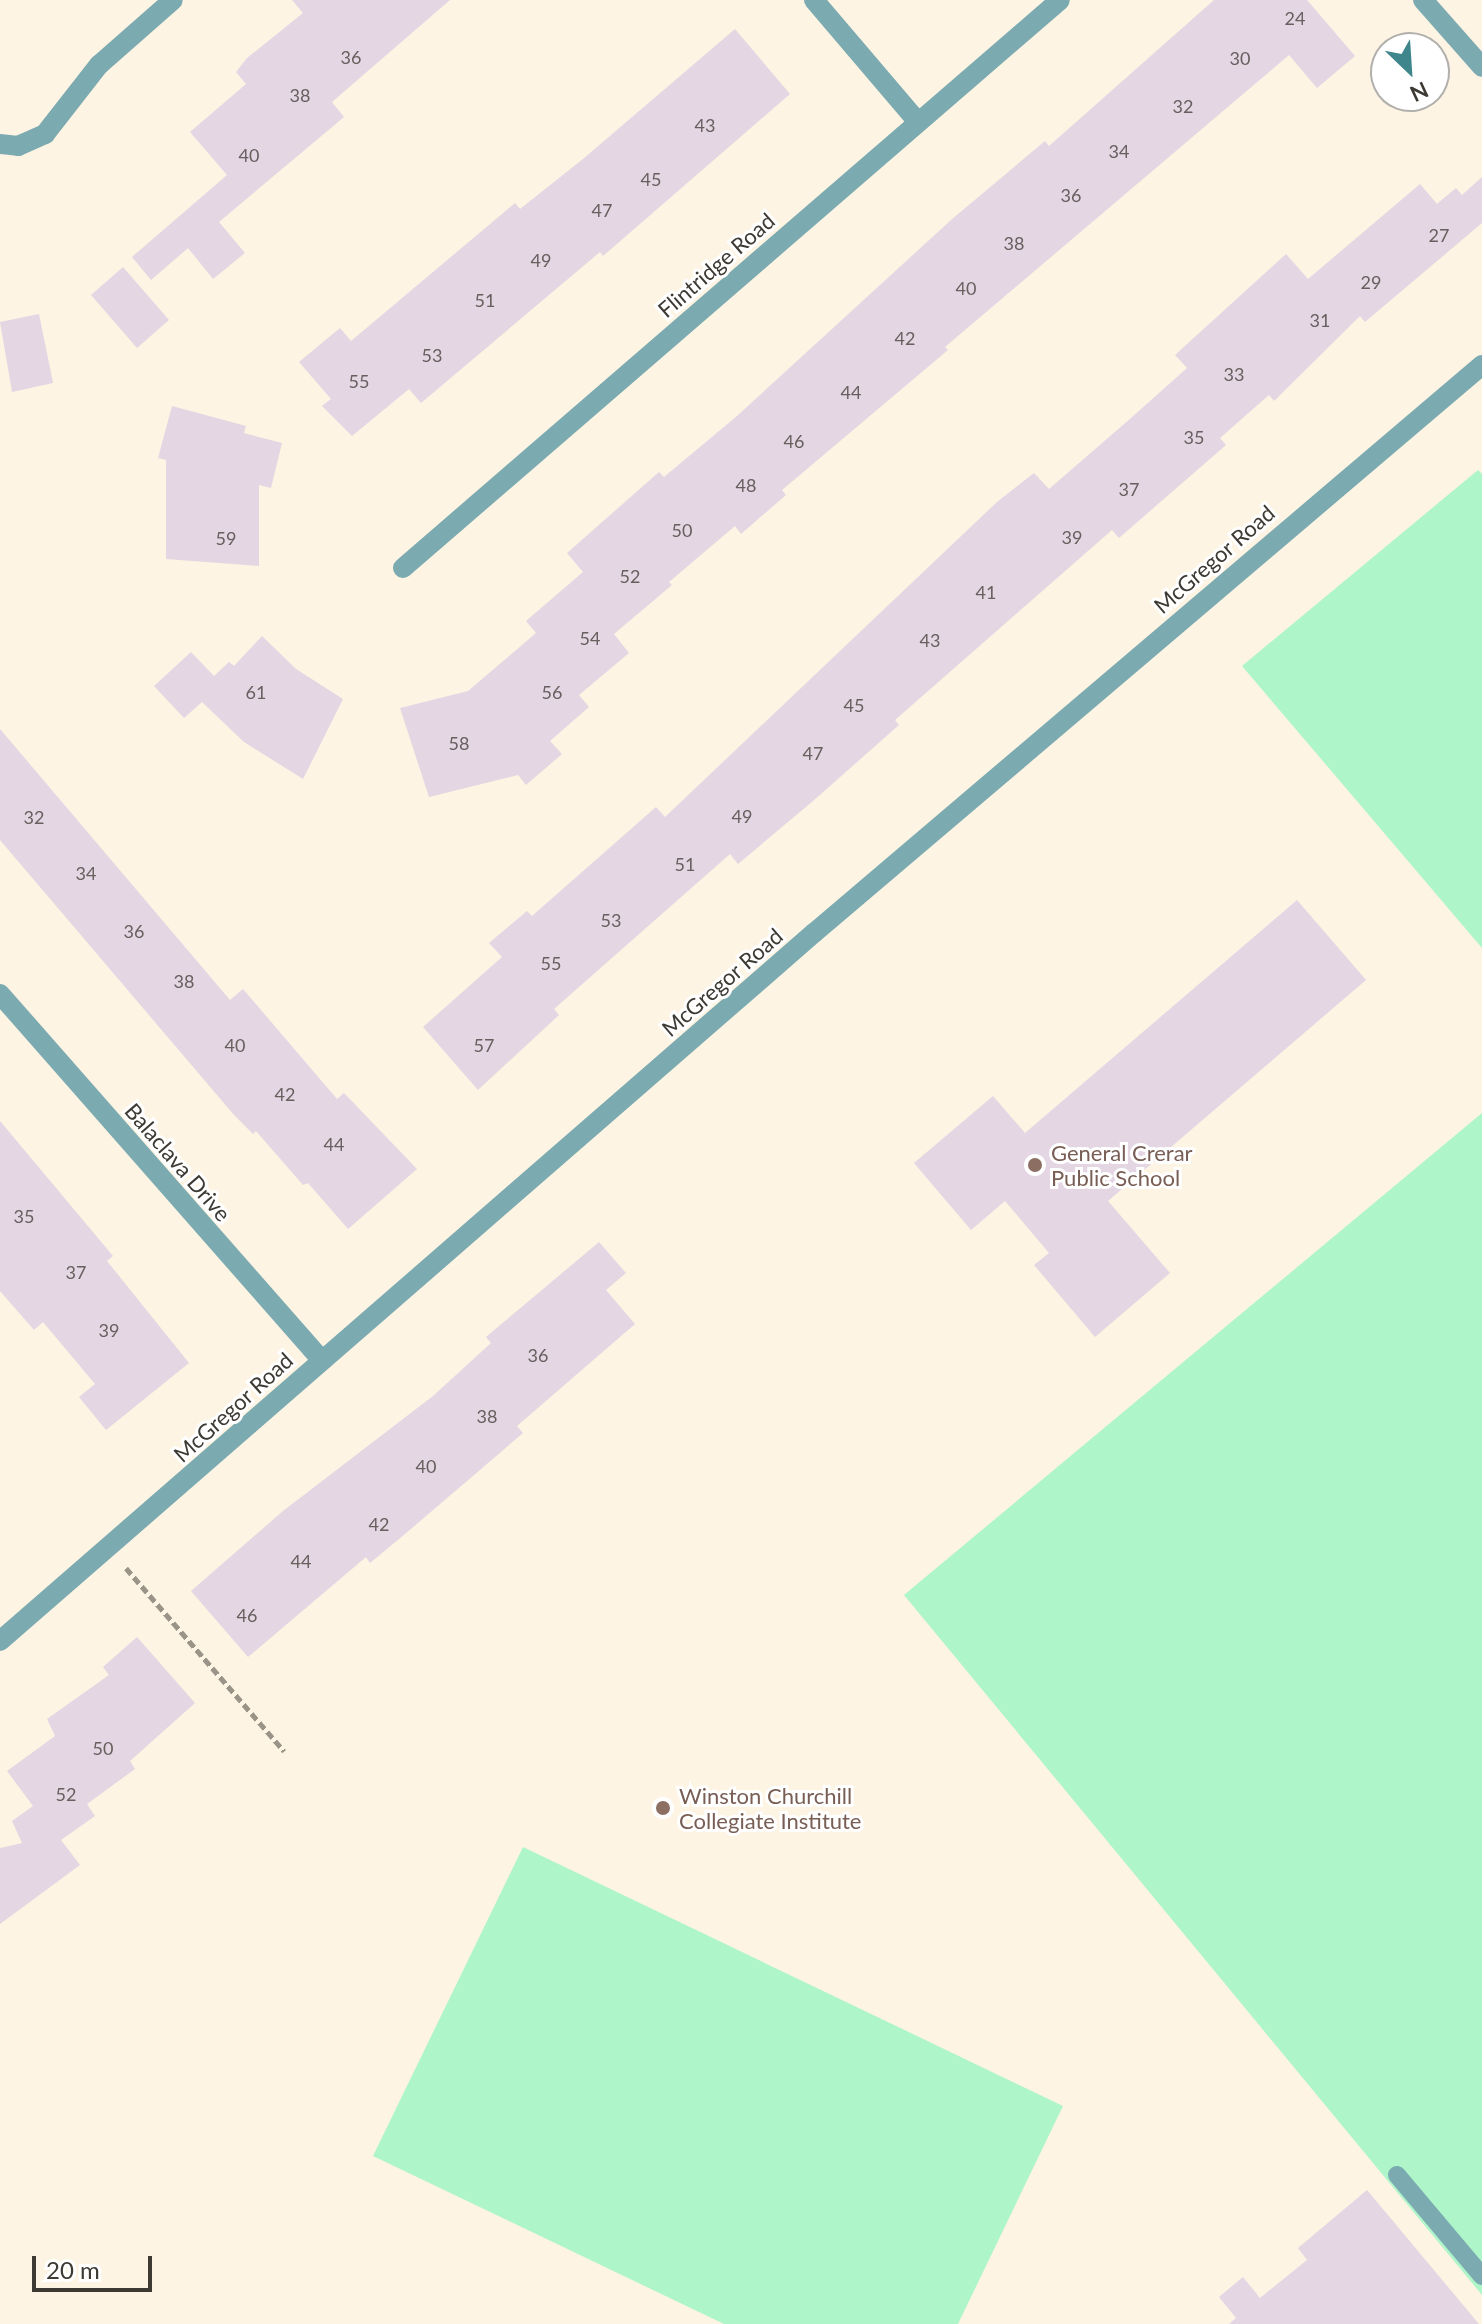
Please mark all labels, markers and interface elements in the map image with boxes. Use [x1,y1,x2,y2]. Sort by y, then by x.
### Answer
house number: 24 [1285,7,1305,29]
north arrow [1370,32,1450,112]
house number: 36 [341,46,361,68]
house number: 30 [1230,47,1250,69]
text: N [1406,77,1433,108]
house number: 38 [290,84,310,106]
house number: 32 [1173,95,1193,117]
house number: 43 [695,114,715,136]
house number: 34 [1109,140,1129,162]
house number: 40 [239,144,259,166]
house number: 45 [641,168,661,190]
house number: 36 [1061,184,1081,206]
house number: 47 [592,199,612,221]
street label: Flintridge Road [652,207,780,323]
house number: 27 [1429,224,1449,246]
house number: 38 [1004,232,1024,254]
house number: 49 [531,249,551,271]
house number: 29 [1361,271,1381,293]
house number: 40 [956,277,976,299]
house number: 51 [475,289,495,311]
house number: 31 [1310,309,1330,331]
house number: 42 [895,327,915,349]
house number: 53 [422,344,442,366]
house number: 33 [1224,363,1244,385]
house number: 55 [349,370,369,392]
house number: 44 [841,381,861,403]
house number: 35 [1184,426,1204,448]
house number: 46 [784,430,804,452]
house number: 48 [736,474,756,496]
house number: 37 [1119,478,1139,500]
street label: McGregor Road [1148,499,1280,619]
house number: 50 [672,519,692,541]
house number: 39 [1062,526,1082,548]
house number: 59 [216,527,236,549]
house number: 52 [620,565,640,587]
house number: 41 [976,581,996,603]
house number: 54 [580,627,600,649]
house number: 43 [920,629,940,651]
house number: 61 [246,681,266,703]
house number: 56 [542,681,562,703]
house number: 45 [844,694,864,716]
house number: 58 [449,732,469,754]
house number: 47 [803,742,823,764]
house number: 49 [732,805,752,827]
house number: 32 [24,806,44,828]
house number: 51 [675,853,695,875]
house number: 34 [76,862,96,884]
house number: 53 [601,909,621,931]
house number: 36 [124,920,144,942]
street label: McGregor Road [656,922,788,1042]
house number: 55 [541,952,561,974]
house number: 38 [174,970,194,992]
house number: 40 [225,1034,245,1056]
house number: 57 [474,1034,494,1056]
house number: 42 [275,1083,295,1105]
street label: Balaclava Drive [120,1098,236,1226]
house number: 44 [324,1133,344,1155]
place label: General Crerar Public School [1051,1139,1193,1190]
marker: General Crerar Public School [1026,1156,1044,1174]
house number: 35 [14,1205,34,1227]
house number: 37 [66,1261,86,1283]
house number: 39 [99,1319,119,1341]
house number: 36 [528,1344,548,1366]
street label: McGregor Road [168,1346,298,1468]
house number: 38 [477,1405,497,1427]
house number: 40 [416,1455,436,1477]
house number: 42 [369,1513,389,1535]
house number: 44 [291,1550,311,1572]
house number: 46 [237,1604,257,1626]
house number: 50 [93,1737,113,1759]
place label: Winston Churchill Collegiate Institute [679,1782,861,1834]
house number: 52 [56,1783,76,1805]
marker: Winston Churchill Collegiate Institute [654,1799,672,1817]
scale bar [36,2240,156,2290]
text: 20 m [46,2255,100,2284]

